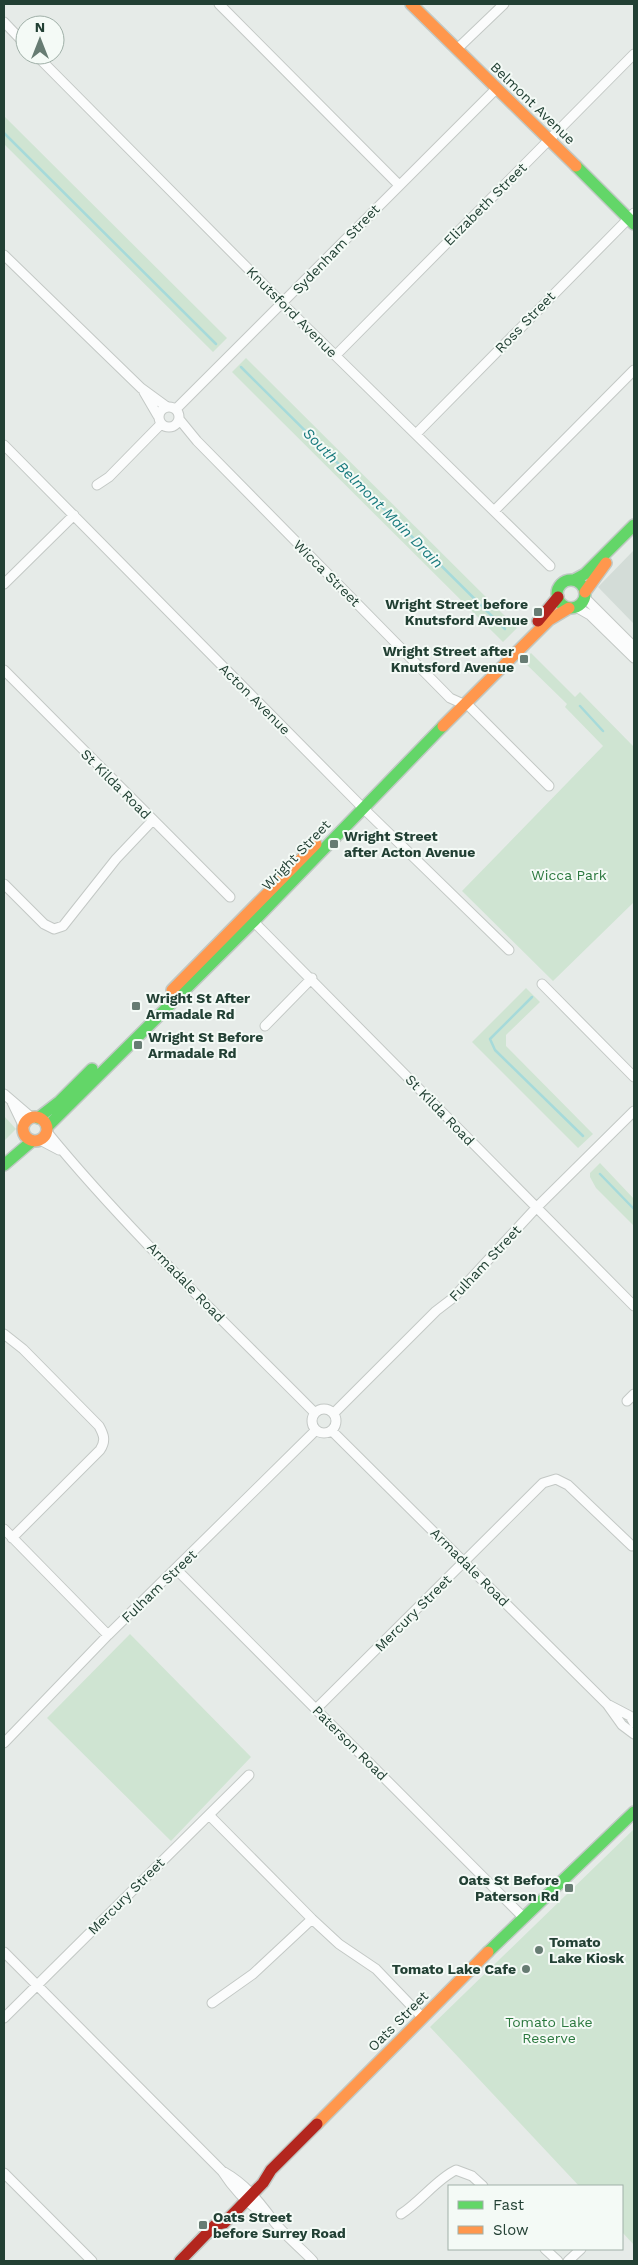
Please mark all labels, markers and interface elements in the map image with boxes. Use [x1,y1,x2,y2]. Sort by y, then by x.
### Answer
north arrow [15,15,65,65]
text: N [35,19,45,35]
street label: Belmont Avenue [487,59,579,147]
street label: Elizabeth Street [440,159,530,249]
street label: Sydenham Street [289,201,383,297]
street label: Knutsford Avenue [243,263,341,361]
street label: Ross Street [492,288,558,356]
water label: South Belmont Main Drain [299,424,447,572]
street label: Wicca Street [290,536,364,610]
place label: Wright Street before Knutsford Avenue [385,596,528,628]
marker: Wright Street before Knutsford Avenue [532,606,544,618]
place label: Wright Street after Knutsford Avenue [383,643,514,675]
marker: Wright Street after Knutsford Avenue [518,653,530,665]
street label: Acton Avenue [216,660,294,738]
street label: St Kilda Road [78,746,154,822]
street label: Wright Street [259,816,334,893]
place label: Wright Street after Acton Avenue [344,828,475,860]
marker: Wright Street after Acton Avenue [328,838,340,850]
park label: Wicca Park [531,867,607,883]
place label: Wright St After Armadale Rd [146,990,250,1022]
marker: Wright St After Armadale Rd [130,1000,142,1012]
place label: Wright St Before Armadale Rd [148,1029,263,1061]
marker: Wright St Before Armadale Rd [132,1039,144,1051]
street label: St Kilda Road [402,1071,478,1149]
street label: Fulham Street [446,1222,524,1304]
street label: Armadale Road [144,1239,228,1325]
street label: Armadale Road [427,1524,513,1610]
street label: Fulham Street [118,1546,200,1626]
street label: Mercury Street [371,1571,455,1655]
street label: Paterson Road [309,1702,391,1784]
street label: Mercury Street [84,1854,168,1938]
place label: Oats St Before Paterson Rd [458,1872,559,1904]
marker: Oats St Before Paterson Rd [563,1882,575,1894]
place label: Tomato Lake Kiosk [549,1934,625,1966]
marker: Tomato Lake Kiosk [533,1944,545,1956]
place label: Tomato Lake Cafe [392,1961,516,1977]
marker: Tomato Lake Cafe [520,1963,532,1975]
street label: Oats Street [365,1988,431,2054]
park label: Tomato Lake Reserve [505,2014,593,2046]
legend [448,2185,623,2250]
text: Fast [493,2196,525,2214]
place label: Oats Street before Surrey Road [213,2209,346,2241]
marker: Oats Street before Surrey Road [197,2219,209,2231]
text: Slow [493,2221,529,2239]

